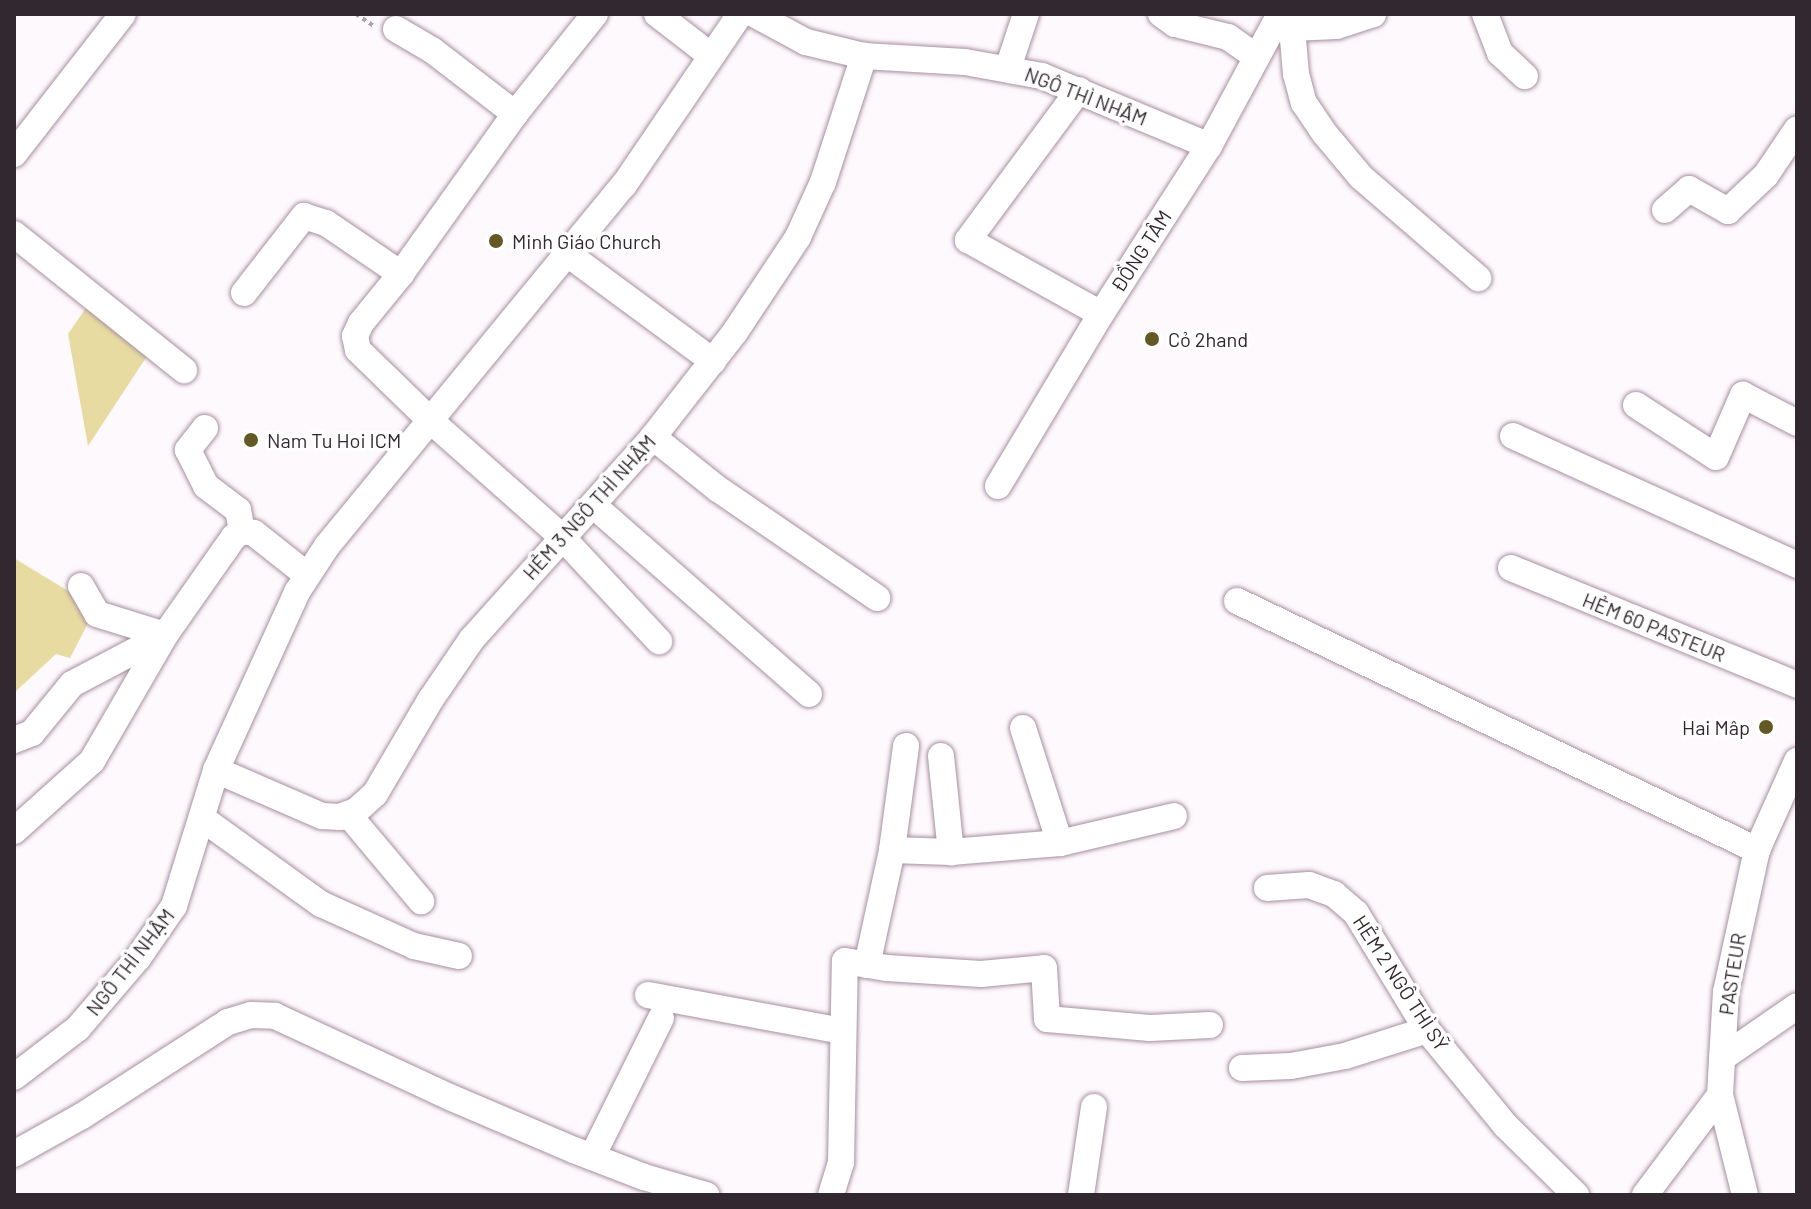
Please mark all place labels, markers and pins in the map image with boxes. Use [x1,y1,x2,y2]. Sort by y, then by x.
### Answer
place label: Minh Giáo Church [512,229,661,253]
marker: Minh Giáo Church [487,232,505,250]
place label: Cỏ 2hand [1168,327,1248,351]
marker: Cỏ 2hand [1143,330,1161,348]
place label: Nam Tu Hoi ICM [267,428,401,452]
marker: Nam Tu Hoi ICM [242,431,260,449]
place label: Hai Mâp [1682,715,1750,739]
marker: Hai Mâp [1757,718,1775,736]

